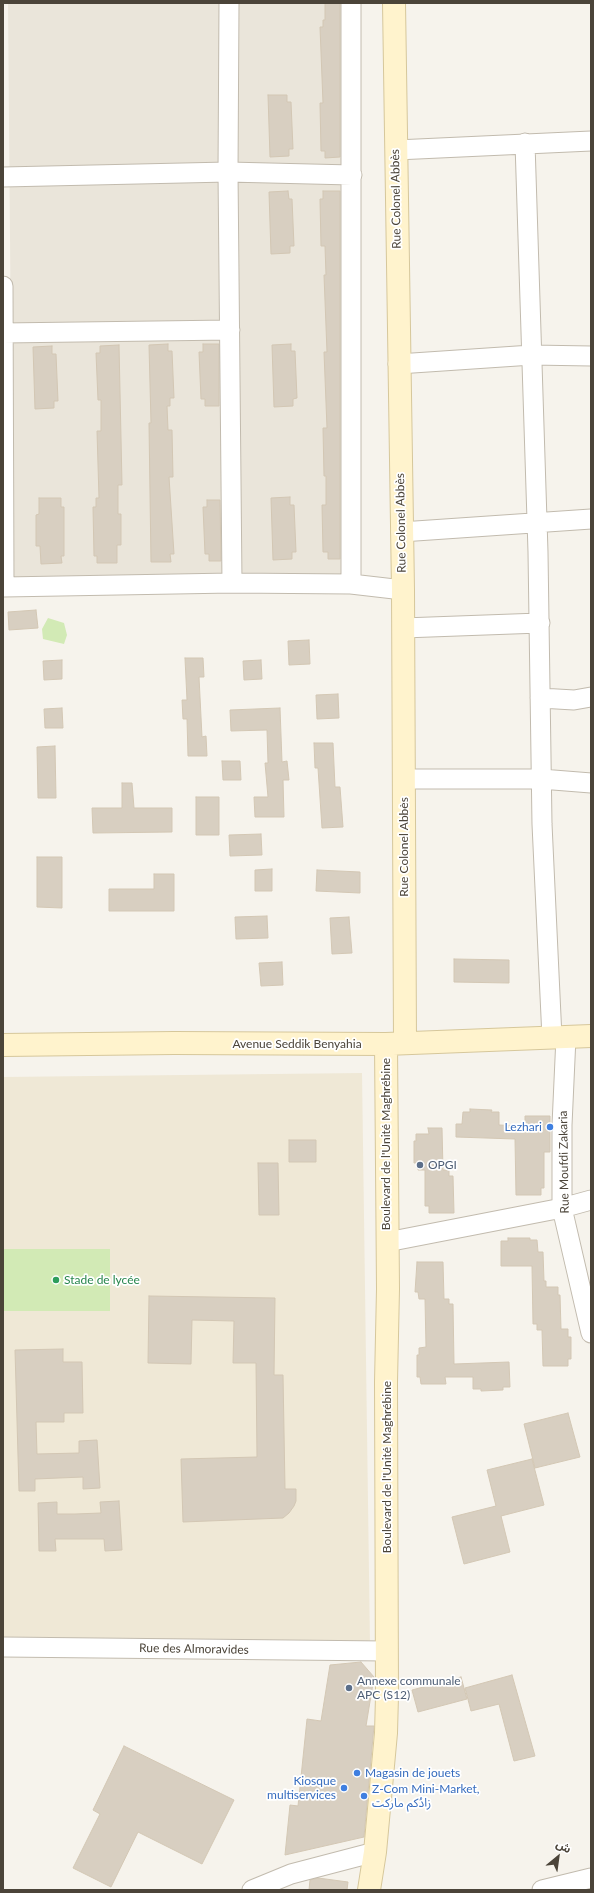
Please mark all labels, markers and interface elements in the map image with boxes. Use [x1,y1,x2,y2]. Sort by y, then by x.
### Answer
street label: Rue Colonel Abbès [388,149,404,249]
street label: Rue Colonel Abbès [393,473,409,573]
street label: Rue Colonel Abbès [397,797,411,897]
street label: Avenue Seddik Benyahia [232,1037,362,1051]
street label: Boulevard de l'Unité Maghrébine [379,1058,393,1230]
street label: Rue Moufdi Zakaria [556,1110,572,1214]
place label: Lezhari [505,1120,542,1134]
marker: Lezhari [545,1122,555,1132]
place label: OPGI [428,1158,457,1172]
marker: OPGI [415,1160,425,1170]
place label: Stade de lycée [64,1273,140,1287]
marker: Stade de lycée [51,1275,61,1285]
street label: Boulevard de l'Unité Maghrébine [380,1381,394,1553]
street label: Rue des Almoravides [139,1641,249,1657]
place label: Annexe communale APC (S12) [357,1674,461,1702]
marker: Annexe communale APC (S12) [344,1683,354,1693]
place label: Magasin de jouets [365,1766,460,1780]
marker: Magasin de jouets [352,1768,362,1778]
place label: Kiosque multiservices [267,1774,336,1802]
place label: Z-Com Mini-Market, زادُكم ماركت [372,1782,480,1810]
marker: Kiosque multiservices [339,1783,349,1793]
marker: Z-Com Mini-Market, زادُكم ماركت [359,1791,369,1801]
north arrow [538,1837,578,1877]
text: ش [554,1837,574,1855]

